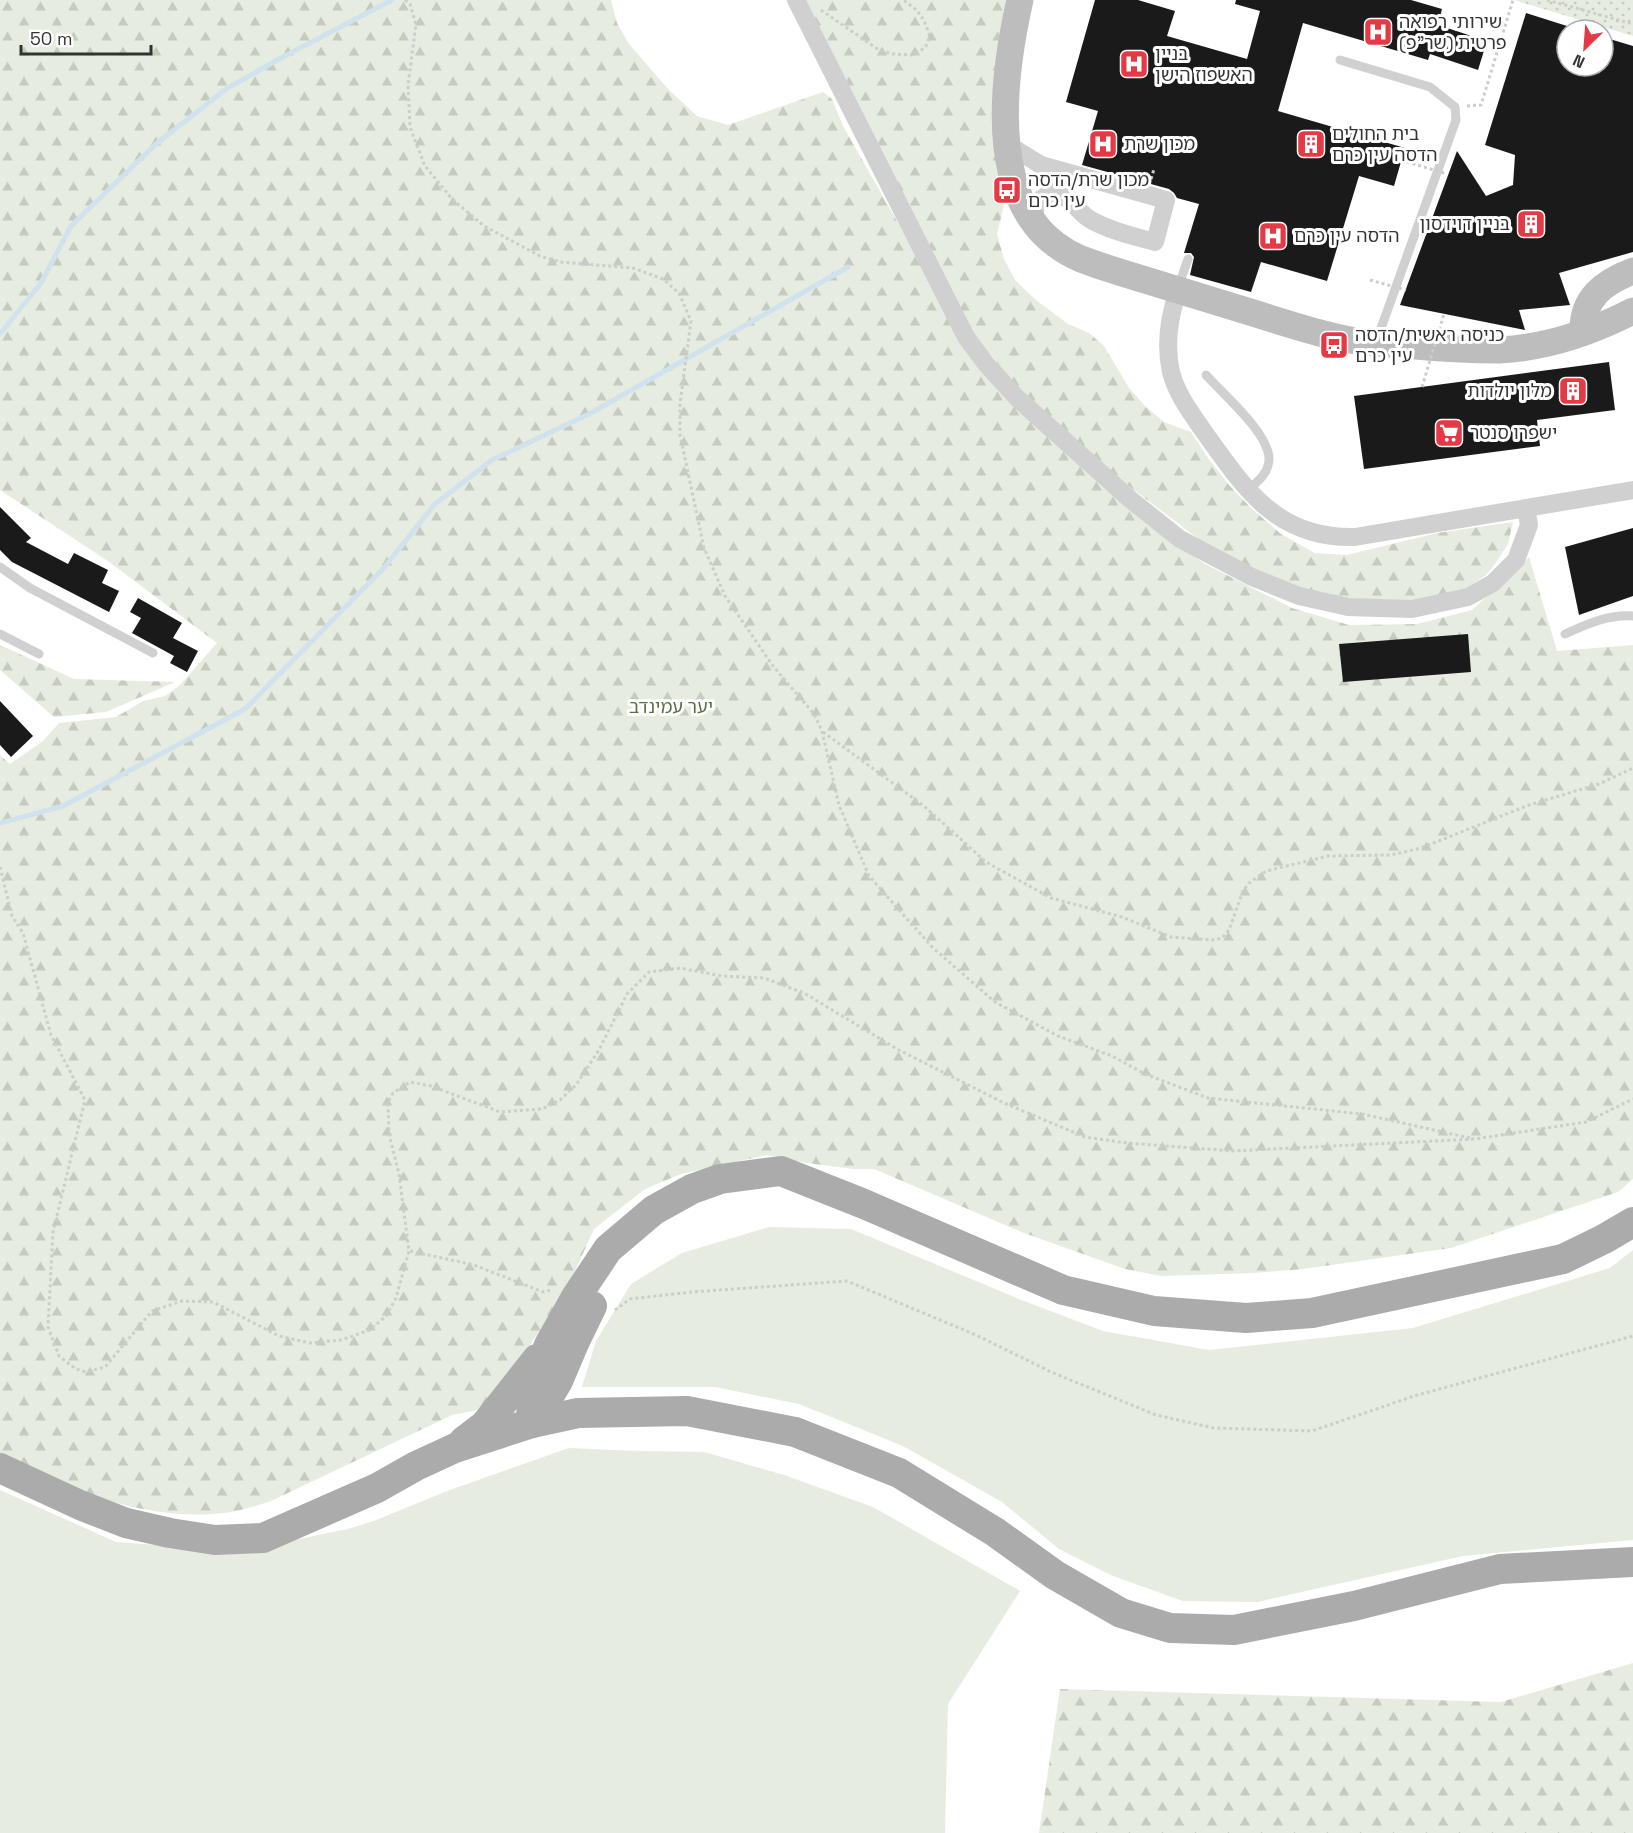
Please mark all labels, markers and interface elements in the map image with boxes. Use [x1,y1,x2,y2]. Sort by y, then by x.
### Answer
place label: שירותי רפואה פרטית (שר"פ) [1399,10,1507,54]
hospital icon: שירותי רפואה פרטית (שר"פ) [1362,16,1394,48]
scale bar [21,18,152,56]
north arrow [1555,18,1615,78]
text: 50 m [30,27,72,50]
place label: בניין האשפוז הישן [1155,42,1253,86]
hospital icon: בניין האשפוז הישן [1118,48,1150,80]
text: N [1570,49,1588,73]
place label: בית החולים הדסה עין כרם [1332,122,1437,166]
hospital icon: מכון שרת [1087,128,1119,160]
building icon: בית החולים הדסה עין כרם [1295,128,1327,160]
place label: מכון שרת [1124,132,1195,155]
place label: מכון שרת/הדסה עין כרם [1028,168,1149,212]
bus stop icon: מכון שרת/הדסה עין כרם [991,174,1023,206]
building icon: בניין דוידסון [1515,208,1547,240]
place label: בניין דוידסון [1419,212,1510,235]
hospital icon: הדסה עין כרם [1257,220,1289,252]
place label: הדסה עין כרם [1294,224,1399,247]
place label: כניסה ראשית/הדסה עין כרם [1355,323,1504,367]
bus stop icon: כניסה ראשית/הדסה עין כרם [1318,329,1350,361]
building icon: מלון יולדות [1557,375,1589,407]
place label: מלון יולדות [1467,379,1552,402]
supermarket icon: ישפרו סנטר [1433,417,1465,449]
place label: ישפרו סנטר [1470,421,1557,444]
park label: יער עמינדב [629,695,713,718]

